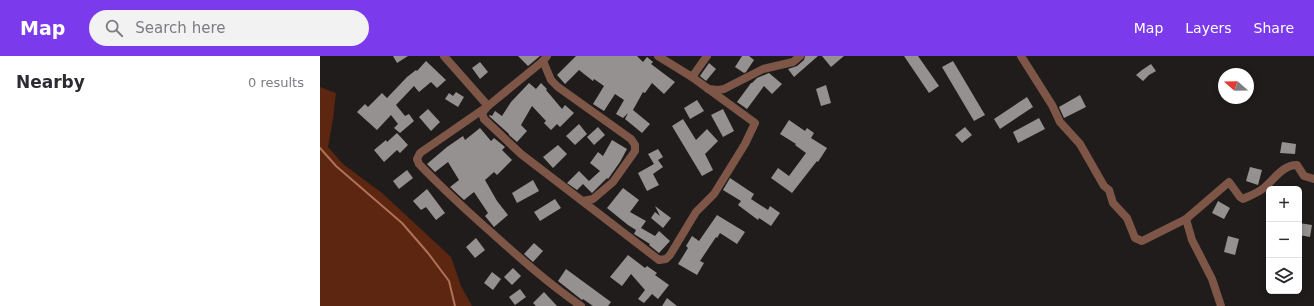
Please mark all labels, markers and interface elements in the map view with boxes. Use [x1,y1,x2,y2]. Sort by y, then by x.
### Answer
search box [89,10,369,46]
text: Map [20,17,65,39]
icon: search [103,17,125,39]
text: Search here [135,19,225,37]
text: Map [1134,20,1163,36]
text: Layers [1185,20,1232,36]
text: Share [1254,20,1294,36]
north arrow [1218,68,1254,104]
text: Nearby [16,72,85,92]
text: 0 results [248,75,304,90]
map controls [1266,186,1302,294]
button: + [1266,186,1302,222]
button: − [1266,222,1302,258]
button: layers [1266,258,1302,294]

